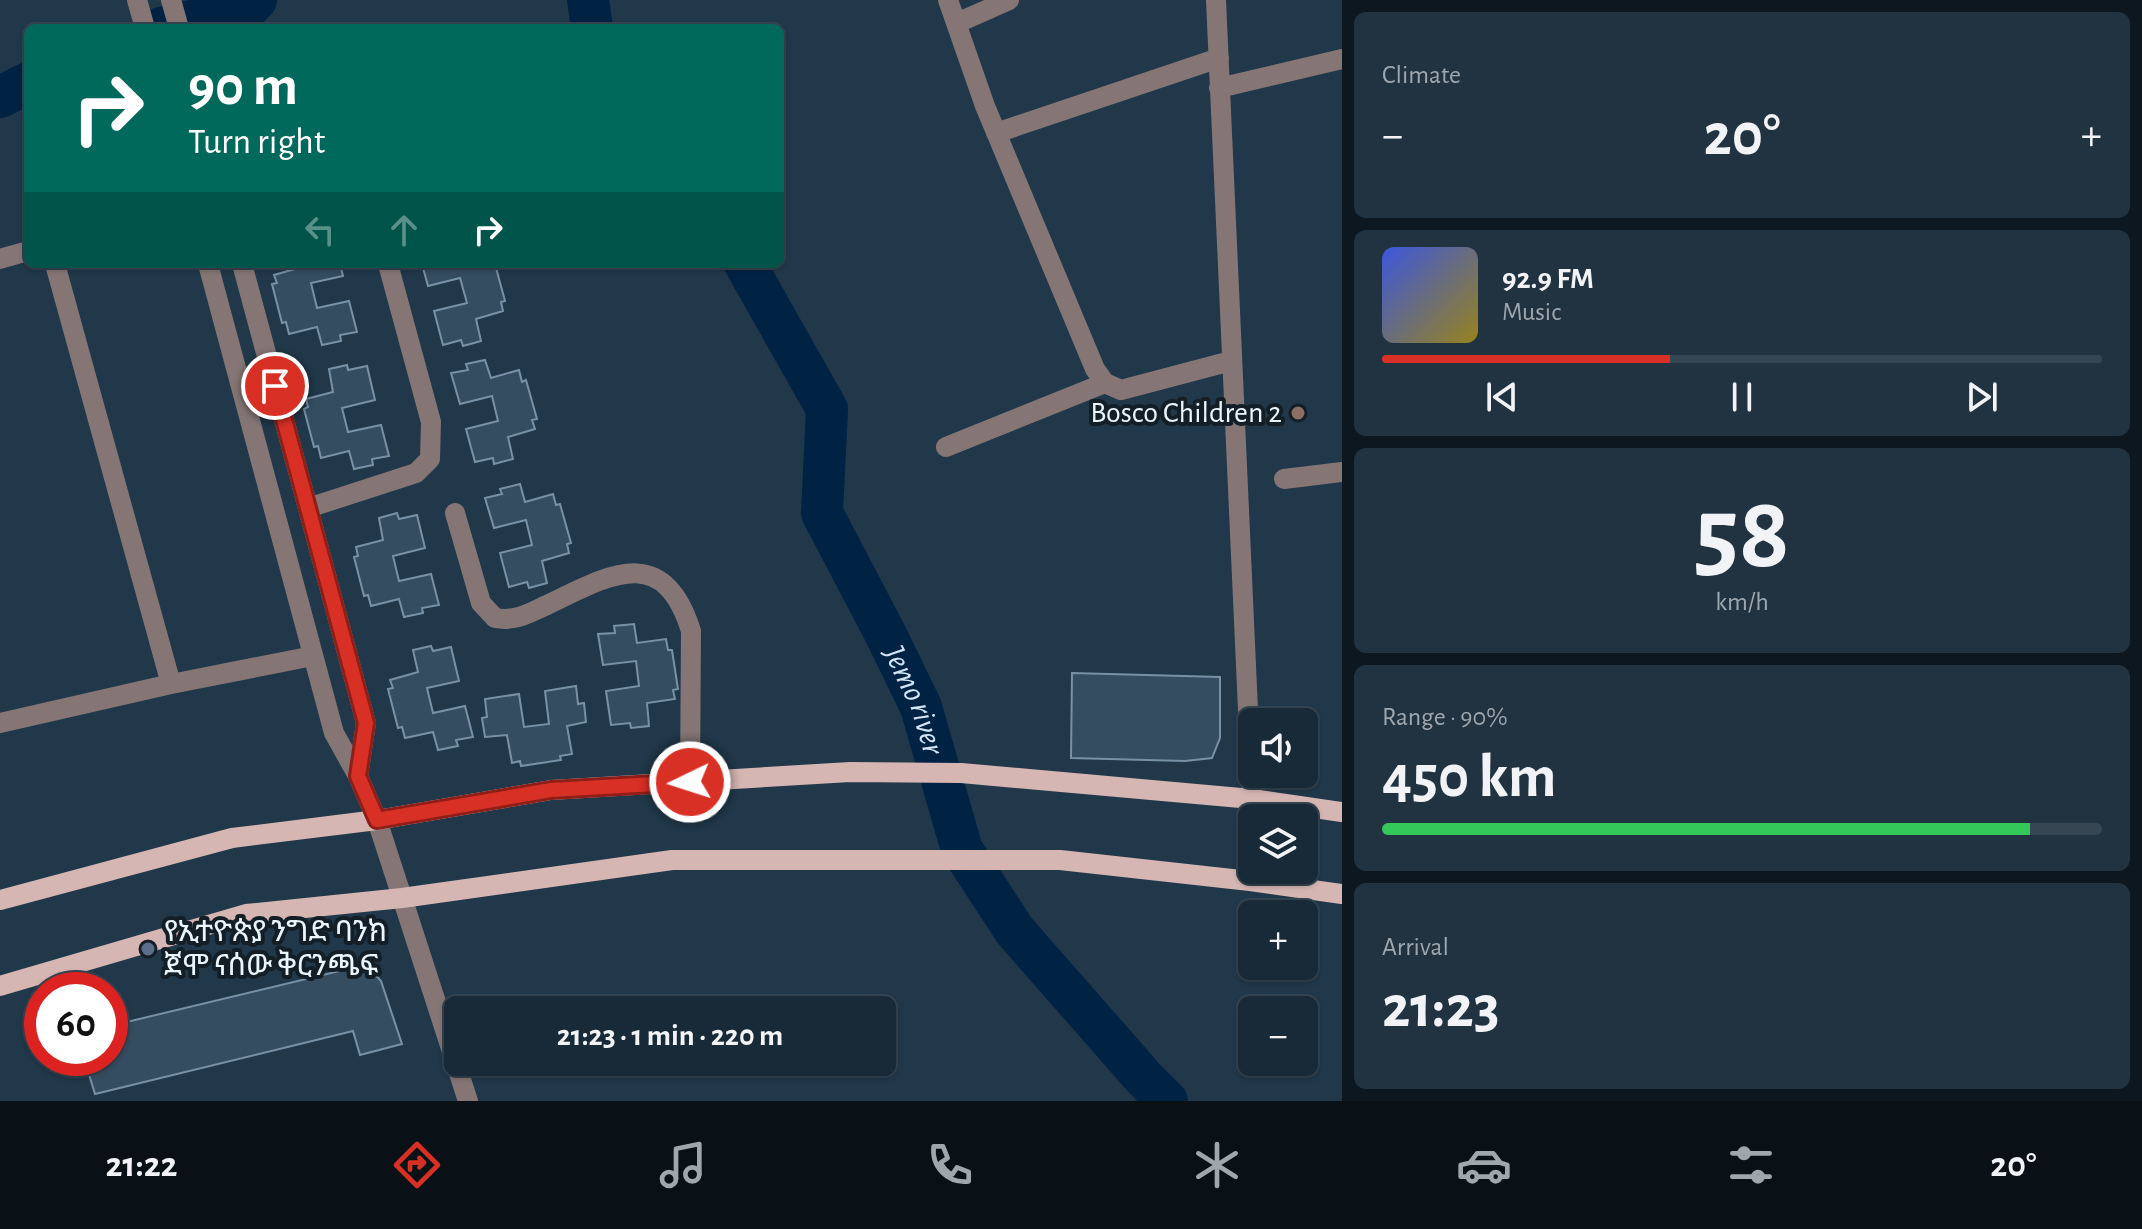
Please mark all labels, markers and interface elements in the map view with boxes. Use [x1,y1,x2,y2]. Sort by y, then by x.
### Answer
icon: right [56,56,160,160]
text: 90 m [188,59,298,115]
text: Climate [1382,62,1461,88]
text: 20° [1703,106,1781,166]
text: − [1382,114,1403,158]
text: + [2081,114,2102,158]
text: Turn right [188,124,325,160]
icon: left [298,208,342,252]
icon: ahead [382,208,426,252]
icon: right [466,208,510,252]
text: 92.9 FM [1502,264,1594,294]
text: Music [1502,299,1561,325]
pin [241,352,309,420]
icon: arrive [253,364,297,408]
icon: previous [1480,375,1524,419]
icon: pause [1720,375,1764,419]
icon: next [1960,375,2004,419]
place label: Bosco Children 2 [1090,398,1282,428]
marker: Bosco Children 2 [1289,404,1307,422]
text: 58 [1694,483,1790,587]
text: km/h [1715,589,1769,615]
water label: Jemo river [877,640,950,760]
text: Range · 90% [1382,704,1508,730]
map controls [1238,708,1318,1076]
button: sound [1238,708,1318,788]
position arrow [648,740,732,824]
text: 450 km [1382,748,1557,808]
button: layers [1238,804,1318,884]
button: + [1238,900,1318,980]
place label: የኢተዮጵያ ንግድ ባንክ ጀሞ ናሰው ቅርንጫፍ [164,917,387,981]
text: Arrival [1382,934,1449,960]
marker: የኢተዮጵያ ንግድ ባንክ ጀሞ ናሰው ቅርንጫፍ [139,940,157,958]
speed limit sign: 60 [24,972,128,1076]
text: 21:23 [1382,978,1500,1038]
button: − [1238,996,1318,1076]
text: 21:23 · 1 min · 220 m [557,1021,783,1051]
icon: directions [389,1137,445,1193]
icon: music [655,1137,711,1193]
icon: phone [922,1137,978,1193]
icon: climate [1189,1137,1245,1193]
icon: car [1456,1137,1512,1193]
icon: filters [1723,1137,1779,1193]
text: 21:22 [105,1147,178,1183]
text: 20° [1990,1147,2036,1183]

